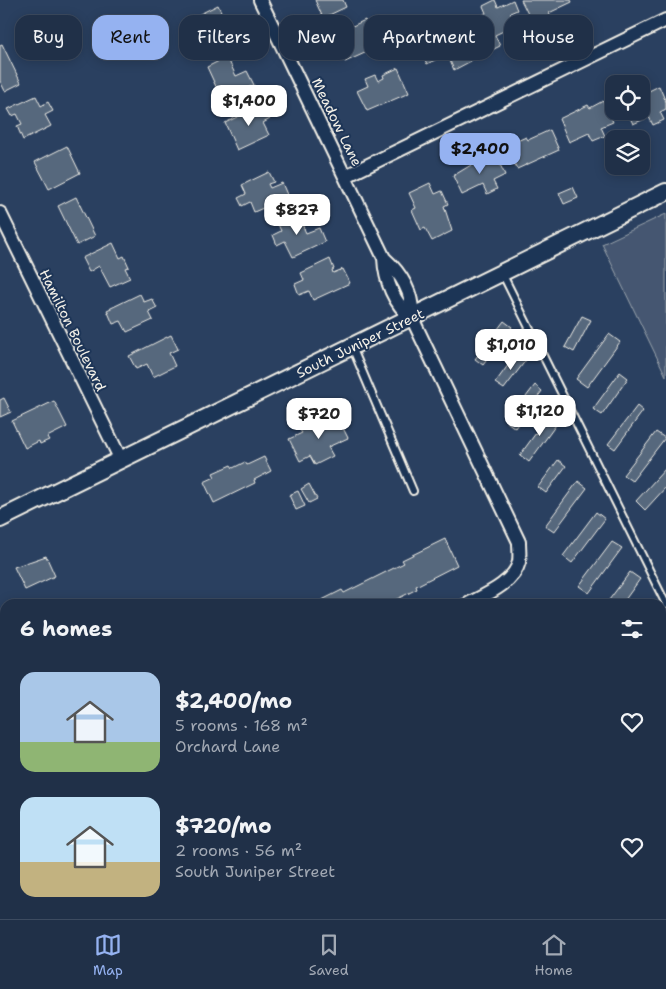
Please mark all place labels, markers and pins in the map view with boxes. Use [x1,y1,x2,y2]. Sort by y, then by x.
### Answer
pin: $1,400 [208,84,290,127]
pin: $2,400 [439,132,521,175]
pin: $827 [267,194,327,236]
pin: $1,010 [470,328,552,371]
pin: $1,120 [499,394,581,437]
pin: $720 [289,398,349,440]

